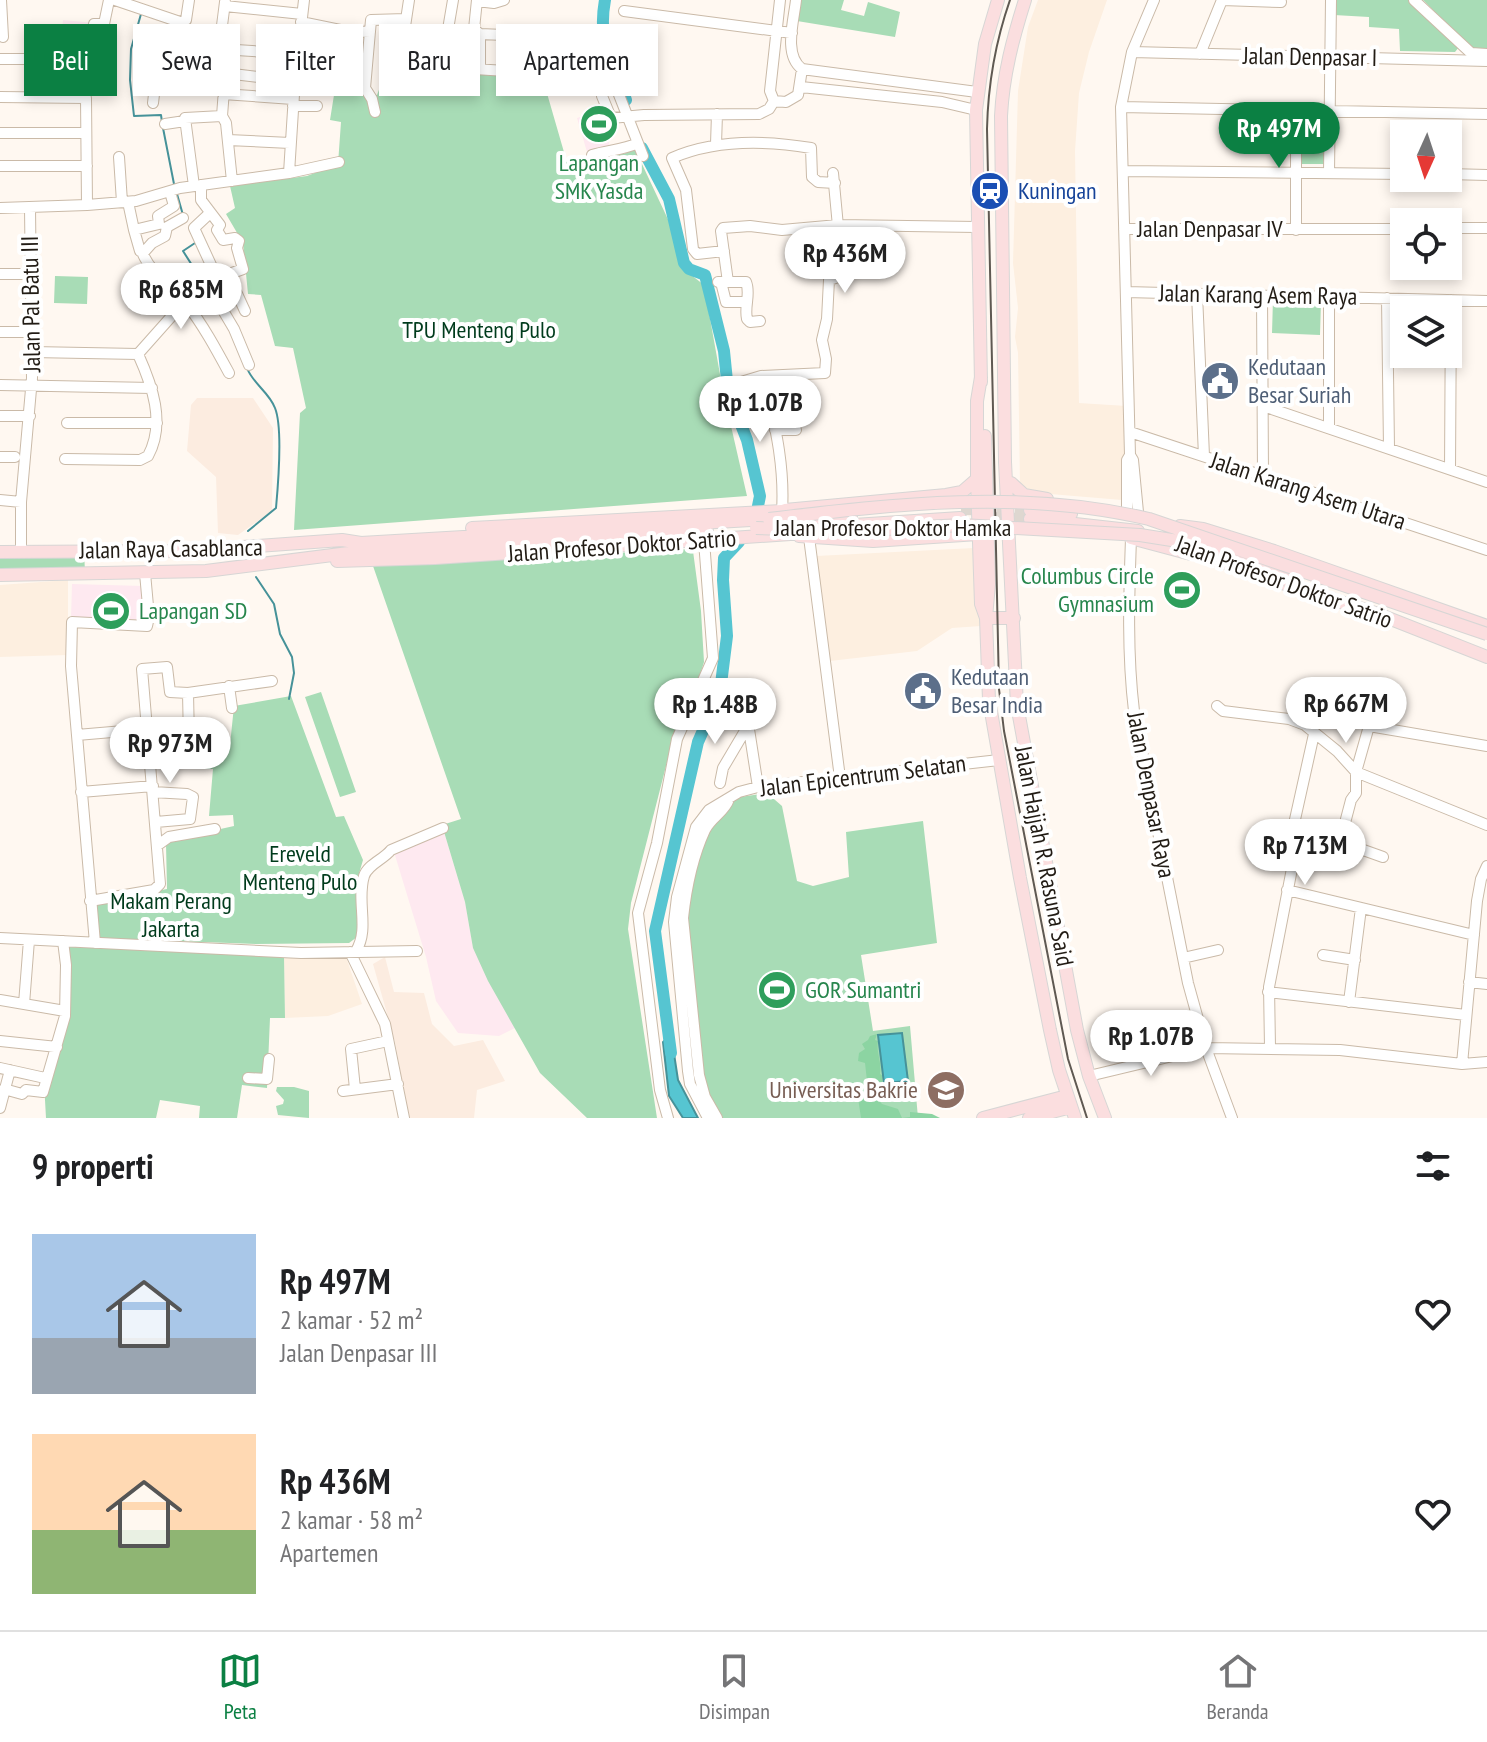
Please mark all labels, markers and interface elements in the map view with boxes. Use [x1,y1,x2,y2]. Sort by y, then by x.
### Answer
chip: Beli [24,24,117,96]
chip: Sewa [133,24,240,96]
chip: Filter [256,24,363,96]
chip: Baru [379,24,480,96]
chip: Apartemen [496,24,658,96]
street label: Jalan Denpasar I [1242,40,1377,73]
pin: Rp 497M [1205,102,1353,170]
sports icon: Lapangan SMK Yasda [578,103,620,145]
text: Rp 497M [1237,111,1321,144]
north arrow [1390,120,1462,192]
map controls [1390,120,1462,368]
place label: Lapangan SMK Yasda [555,147,643,206]
station icon: Kuningan [969,170,1011,212]
place label: Kuningan [1018,175,1097,206]
button: locate [1390,208,1462,280]
street label: Jalan Denpasar IV [1136,213,1284,244]
pin: Rp 436M [771,227,919,295]
street label: Jalan Pal Batu III [14,236,47,373]
text: Rp 436M [803,236,887,269]
pin: Rp 685M [107,263,255,331]
text: Rp 685M [139,272,223,305]
street label: Jalan Karang Asem Raya [1158,277,1358,312]
button: layers [1390,296,1462,368]
park label: TPU Menteng Pulo [402,314,556,345]
place label: Kedutaan Besar Suriah [1248,351,1351,410]
public building icon: Kedutaan Besar Suriah [1199,360,1241,402]
pin: Rp 1.07B [677,376,843,444]
text: Rp 1.07B [717,385,803,418]
street label: Jalan Karang Asem Utara [1206,444,1410,537]
street label: Jalan Profesor Doktor Hamka [774,512,1011,543]
street label: Jalan Profesor Doktor Satrio [506,522,737,569]
street label: Jalan Profesor Doktor Satrio [1171,528,1397,635]
street label: Jalan Raya Casablanca [78,531,263,566]
place label: Columbus Circle Gymnasium [1021,560,1154,619]
sports icon: Columbus Circle Gymnasium [1161,569,1203,611]
sports icon: Lapangan SD [90,590,132,632]
place label: Lapangan SD [139,595,247,626]
place label: Kedutaan Besar India [951,661,1043,720]
public building icon: Kedutaan Besar India [902,670,944,712]
pin: Rp 667M [1272,677,1420,745]
pin: Rp 1.48B [632,678,798,746]
text: Rp 667M [1304,686,1388,719]
text: Rp 1.48B [672,687,758,720]
street label: Jalan Denpasar Raya [1120,708,1183,881]
pin: Rp 973M [96,717,244,785]
text: Rp 973M [128,726,212,759]
street label: Jalan Hajjah R. Rasuna Said [1008,742,1081,969]
street label: Jalan Epicentrum Selatan [757,747,968,804]
pin: Rp 713M [1231,819,1379,887]
text: Rp 713M [1263,828,1347,861]
park label: Ereveld Menteng Pulo [243,838,357,897]
park label: Makam Perang Jakarta [110,885,232,944]
sports icon: GOR Sumantri [756,969,798,1011]
place label: GOR Sumantri [805,974,921,1005]
pin: Rp 1.07B [1068,1010,1234,1078]
text: Rp 1.07B [1108,1019,1194,1052]
school or university icon: Universitas Bakrie [925,1069,967,1111]
place label: Universitas Bakrie [769,1074,918,1105]
text: 9 properti [32,1144,154,1188]
icon: filters [1411,1144,1455,1188]
text: Rp 497M [280,1259,391,1303]
icon: home [96,1266,192,1362]
icon: heart [1411,1292,1455,1336]
text: 2 kamar · 52 m² [280,1303,423,1336]
text: Jalan Denpasar III [280,1336,438,1369]
text: Rp 436M [280,1459,391,1503]
icon: home [96,1466,192,1562]
icon: heart [1411,1492,1455,1536]
text: 2 kamar · 58 m² [280,1503,423,1536]
text: Apartemen [280,1536,379,1569]
tab: Peta [218,1649,262,1725]
tab: Disimpan [699,1649,770,1725]
tab: Beranda [1206,1649,1269,1725]

